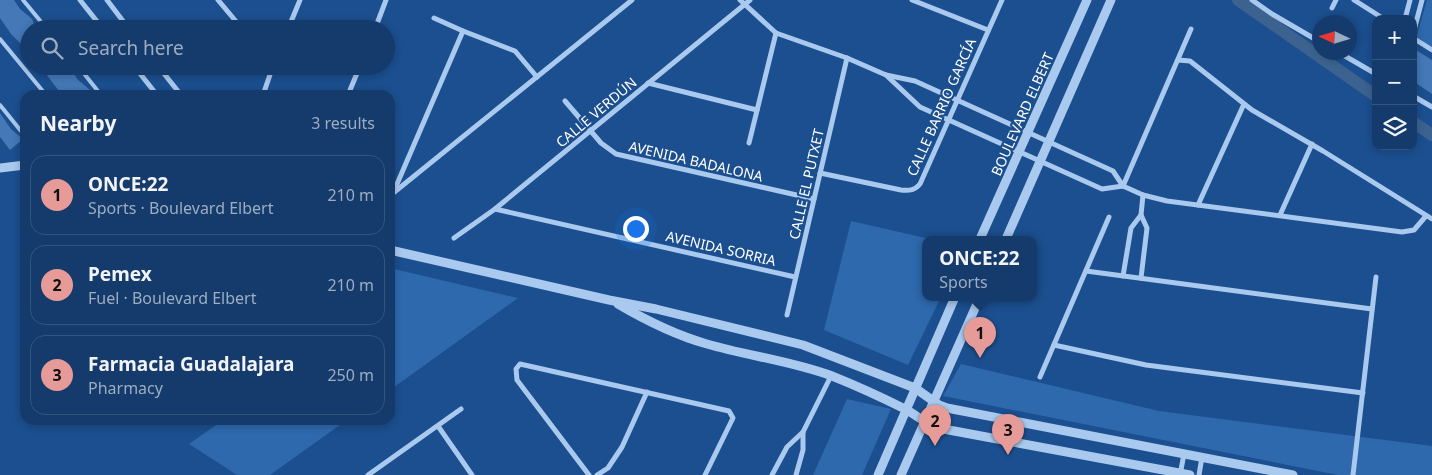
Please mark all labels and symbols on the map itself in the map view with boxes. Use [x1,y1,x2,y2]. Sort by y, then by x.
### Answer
north arrow [1312,15,1357,60]
street label: CALLE BARRIO GARCÍA [902,35,980,179]
street label: BOULEVARD ELBERT [986,49,1058,179]
street label: CALLE VERDÚN [552,73,640,151]
street label: CALLE EL PUTXET [784,127,828,241]
street label: AVENIDA BADALONA [627,136,765,186]
your location [623,216,649,242]
street label: AVENIDA SORRIA [664,226,778,270]
pin: 1 [964,317,996,358]
pin: 2 [919,405,951,446]
pin: 3 [992,414,1024,455]

